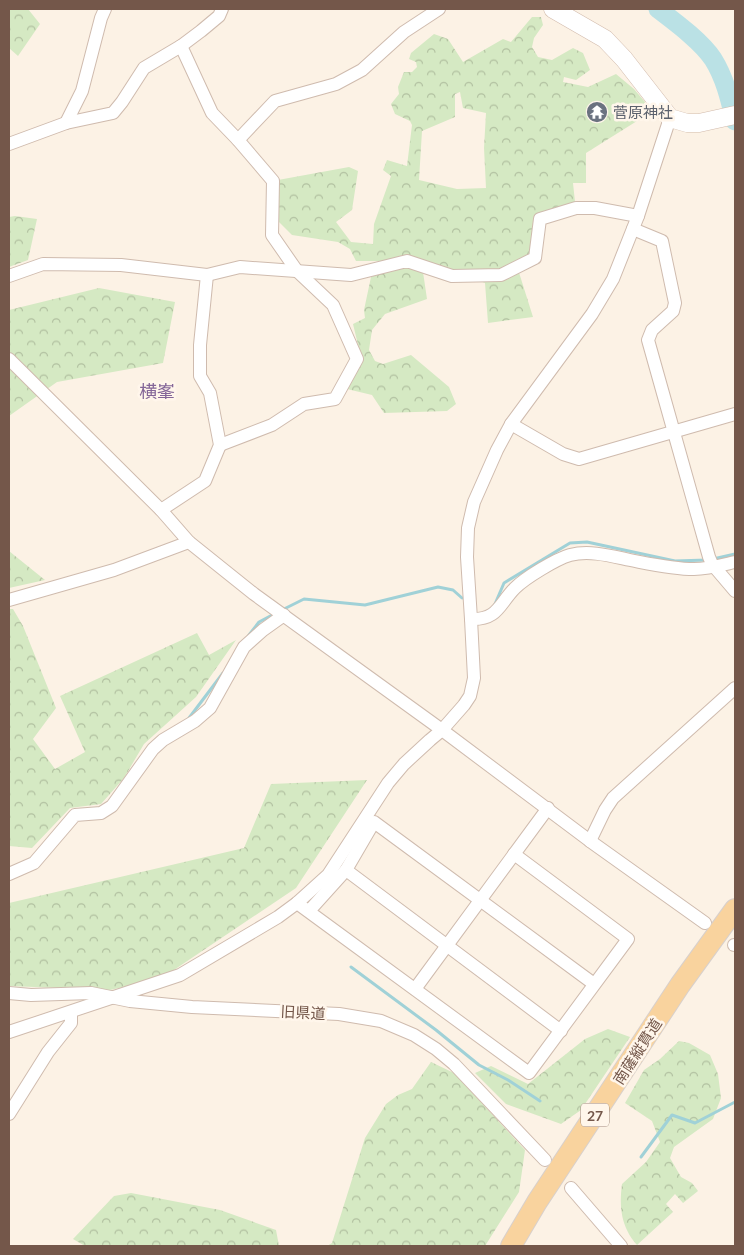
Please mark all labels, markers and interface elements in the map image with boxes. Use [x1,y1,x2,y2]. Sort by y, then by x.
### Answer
temple icon: 菅原神社 [585,100,609,124]
place label: 菅原神社 [613,103,673,121]
district label: 横峯 [139,380,175,402]
street label: 旧県道 [280,1002,326,1022]
street label: 南薩縦貫道 [609,1015,665,1087]
road number: 27 [581,1104,609,1126]

